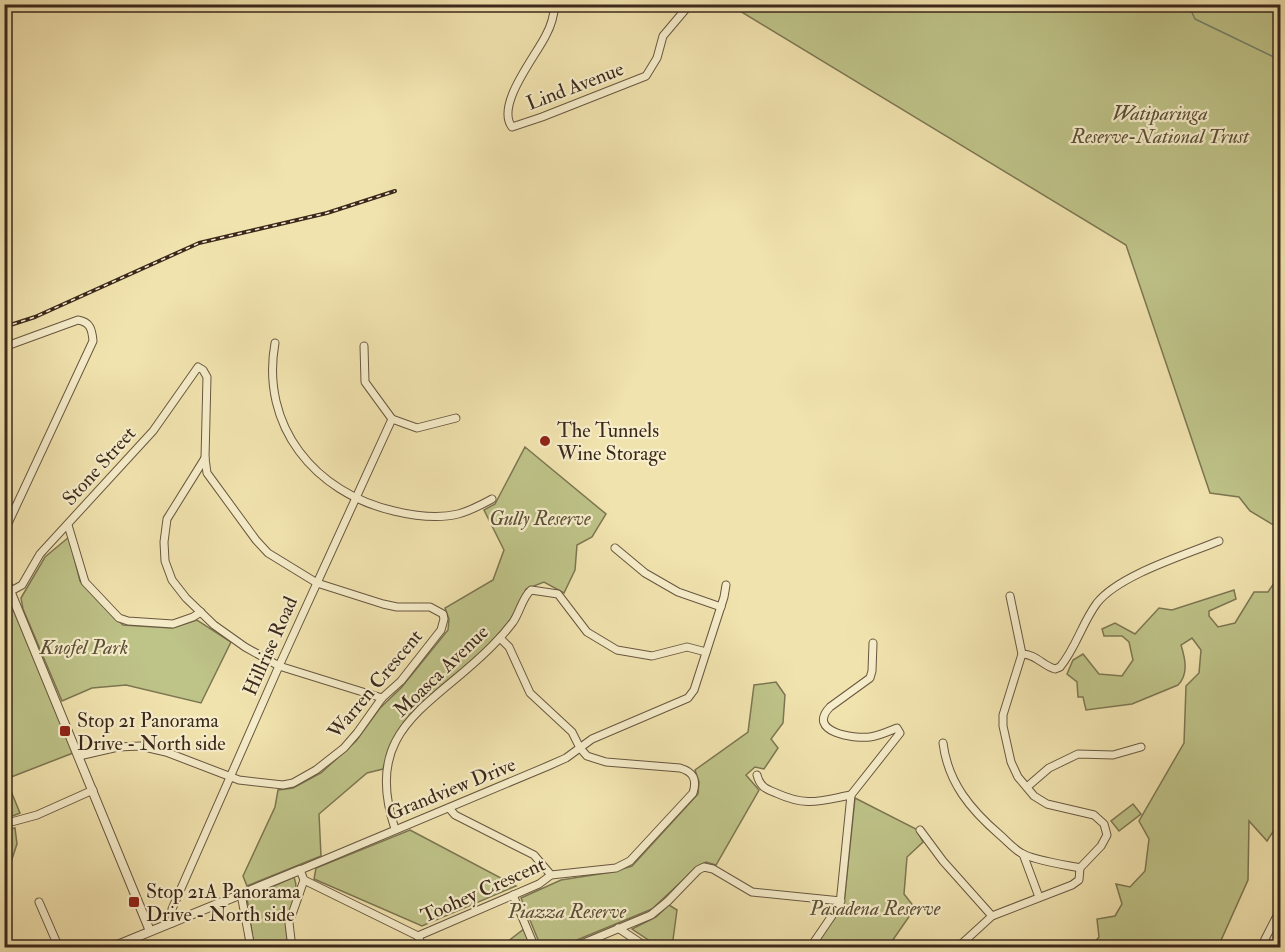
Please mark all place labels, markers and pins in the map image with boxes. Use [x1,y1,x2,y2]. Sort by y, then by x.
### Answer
place label: The Tunnels Wine Storage [556,418,667,466]
marker: The Tunnels Wine Storage [538,434,552,448]
place label: Stop 21 Panorama Drive - North side [77,708,226,756]
marker: Stop 21 Panorama Drive - North side [58,724,72,738]
place label: Stop 21A Panorama Drive - North side [146,879,301,927]
marker: Stop 21A Panorama Drive - North side [127,895,141,909]

